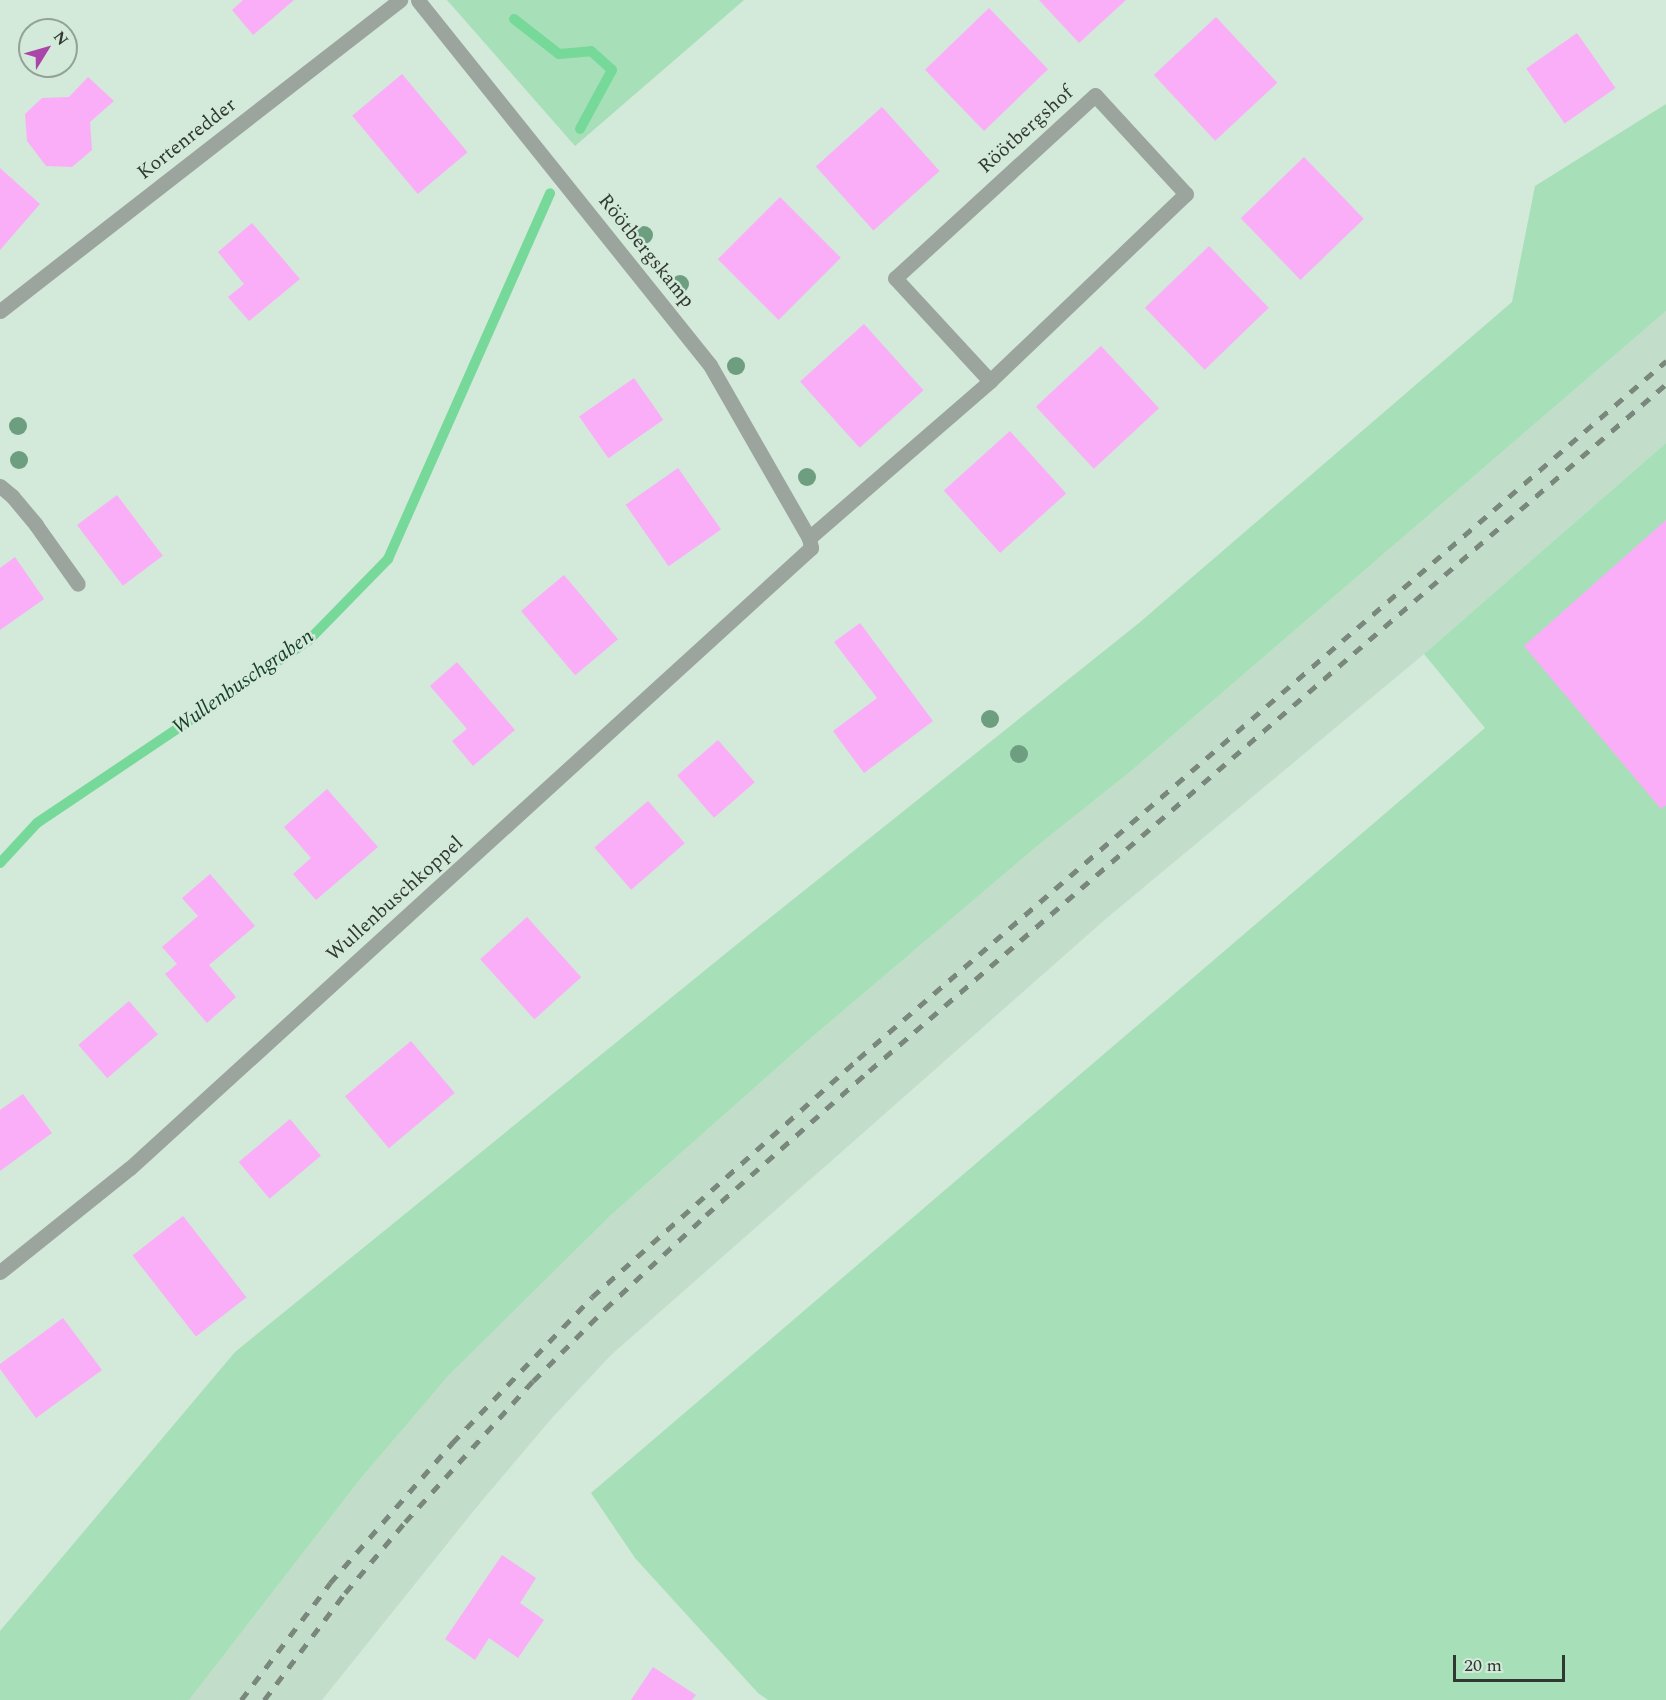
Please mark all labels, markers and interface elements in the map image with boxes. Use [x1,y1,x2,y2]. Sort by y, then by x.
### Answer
north arrow [18,18,78,78]
text: N [47,26,74,51]
street label: Röötbergshof [974,81,1078,179]
street label: Kortenredder [133,93,241,185]
street label: Röötbergskamp [593,189,699,313]
water label: Wullenbuschgraben [167,624,319,740]
street label: Wullenbuschkoppel [322,831,468,967]
scale bar [1456,1643,1568,1681]
text: 20 m [1464,1652,1502,1679]

